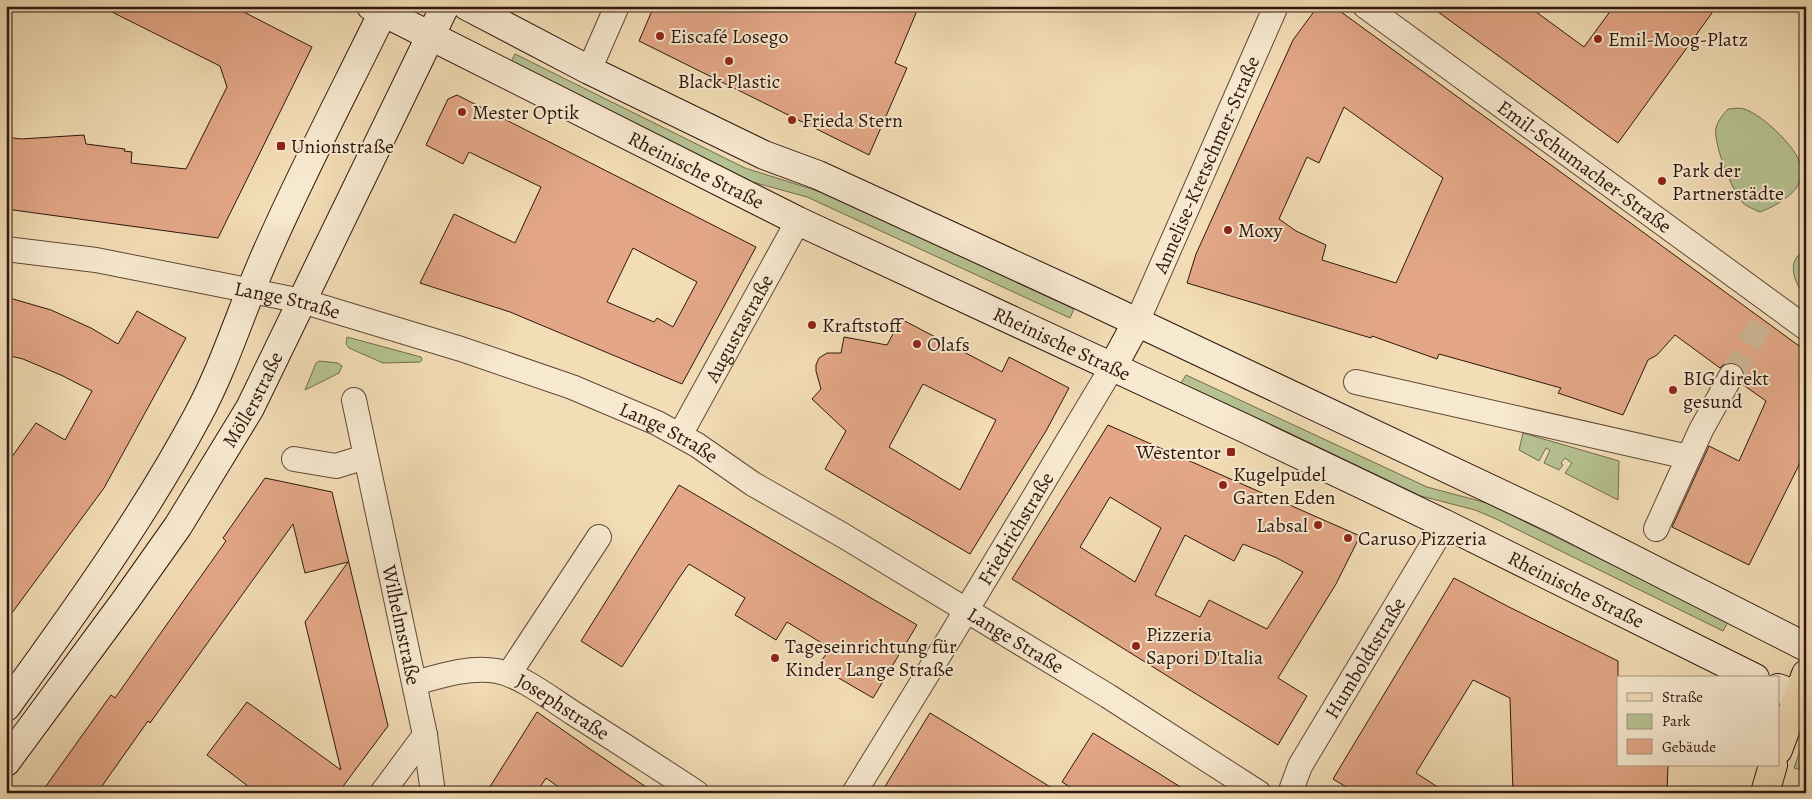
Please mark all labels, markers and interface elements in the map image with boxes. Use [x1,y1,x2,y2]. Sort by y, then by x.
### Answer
place label: Eiscafé Losego [670,23,789,50]
place label: Emil-Moog-Platz [1608,26,1748,53]
marker: Eiscafé Losego [654,30,666,42]
marker: Emil-Moog-Platz [1592,33,1604,45]
street label: Annelise-Kretschmer-Straße [1147,52,1266,279]
marker: Black Plastic [723,55,735,67]
place label: Black Plastic [678,68,780,95]
street label: Emil-Schumacher-Straße [1492,94,1677,240]
place label: Mester Optik [472,99,579,126]
marker: Mester Optik [456,106,468,118]
place label: Frieda Stern [802,107,903,134]
marker: Frieda Stern [786,114,798,126]
street label: Rheinische Straße [623,125,768,216]
place label: Unionstraße [291,133,394,160]
marker: Unionstraße [275,140,287,152]
place label: Park der Partnerstädte [1672,157,1784,207]
marker: Park der Partnerstädte [1656,175,1668,187]
place label: Moxy [1238,217,1284,244]
marker: Moxy [1222,224,1234,236]
street label: Augustastraße [698,270,780,388]
street label: Lange Straße [232,275,344,326]
street label: Rheinische Straße [988,300,1135,388]
place label: Kraftstoff [822,312,905,339]
marker: Kraftstoff [806,319,818,331]
place label: Olafs [927,331,970,358]
marker: Olafs [911,338,923,350]
street label: Möllerstraße [216,347,289,453]
place label: BIG direkt gesund [1683,365,1769,415]
marker: BIG direkt gesund [1667,384,1679,396]
street label: Lange Straße [615,396,723,470]
place label: Westentor [1135,439,1221,466]
marker: Westentor [1225,446,1237,458]
place label: Kugelpudel Garten Eden [1233,461,1336,511]
street label: Friedrichstraße [971,467,1060,590]
marker: Kugelpudel Garten Eden [1217,479,1229,491]
place label: Labsal [1256,512,1308,539]
marker: Labsal [1312,519,1324,531]
place label: Caruso Pizzeria [1358,525,1487,552]
marker: Caruso Pizzeria [1342,532,1354,544]
street label: Rheinische Straße [1503,544,1649,635]
street label: Wilhelmstraße [375,562,427,688]
street label: Humboldtstraße [1318,592,1412,724]
street label: Lange Straße [962,601,1069,680]
place label: Pizzeria Sapori D'Italia [1146,621,1264,671]
place label: Tageseinrichtung für Kinder Lange Straße [785,633,957,683]
marker: Pizzeria Sapori D'Italia [1130,640,1142,652]
marker: Tageseinrichtung für Kinder Lange Straße [769,652,781,664]
street label: Josephstraße [512,667,615,747]
legend [1617,676,1780,766]
text: Straße [1662,687,1703,707]
text: Park [1662,711,1691,731]
text: Gebäude [1662,737,1716,757]

